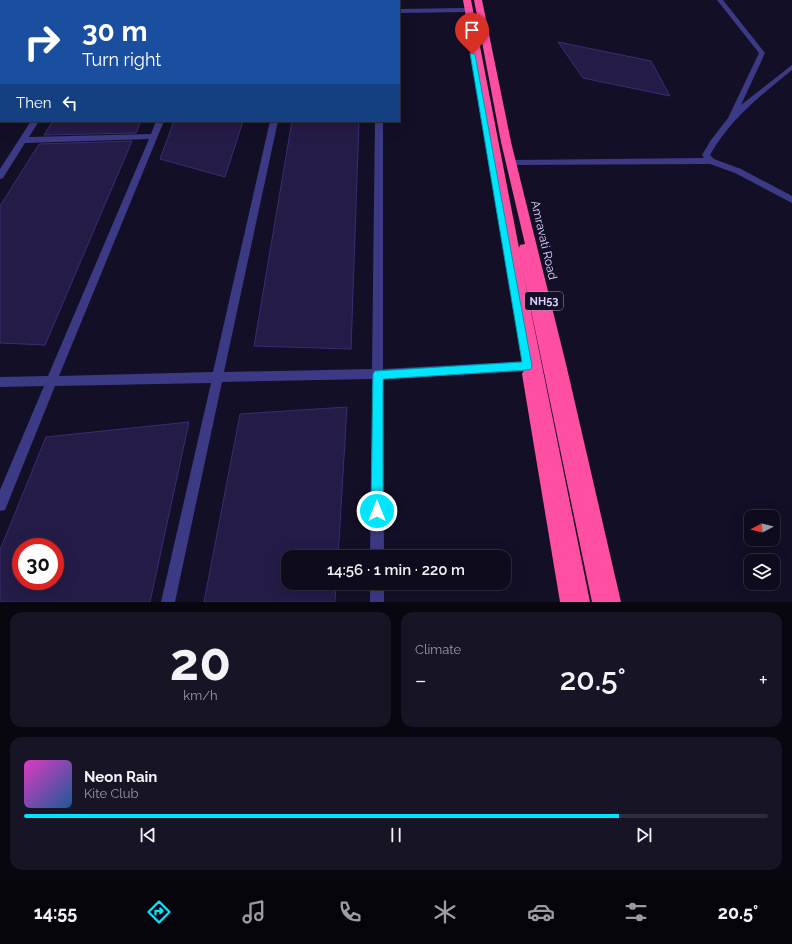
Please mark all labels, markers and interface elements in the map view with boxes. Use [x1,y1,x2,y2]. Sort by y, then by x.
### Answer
pin [455,13,489,54]
text: 30 m [82,15,148,48]
icon: right [16,16,68,68]
icon: arrive [461,19,483,41]
text: Turn right [82,49,161,70]
icon: left [59,92,81,114]
text: Then [16,94,51,112]
street label: Amravati Road [528,199,560,281]
road number: NH53 [525,292,563,310]
position arrow [356,490,398,532]
north arrow [744,510,780,546]
map controls [744,510,780,590]
speed limit sign: 30 [12,538,64,590]
button: layers [744,554,780,590]
text: 14:56 · 1 min · 220 m [327,561,465,579]
text: 20 [170,631,231,692]
text: Climate [415,642,461,657]
text: 20.5° [560,662,626,697]
text: − [415,667,427,693]
text: + [759,667,768,693]
text: km/h [183,688,218,703]
text: Neon Rain [84,768,157,786]
text: Kite Club [84,786,139,801]
icon: previous [137,824,159,846]
icon: pause [385,824,407,846]
icon: next [633,824,655,846]
icon: directions [145,898,173,926]
icon: music [240,898,268,926]
icon: phone [336,898,364,926]
icon: climate [431,898,459,926]
icon: car [527,898,555,926]
icon: filters [622,898,650,926]
text: 14:55 [34,902,77,923]
text: 20.5° [718,902,758,923]

